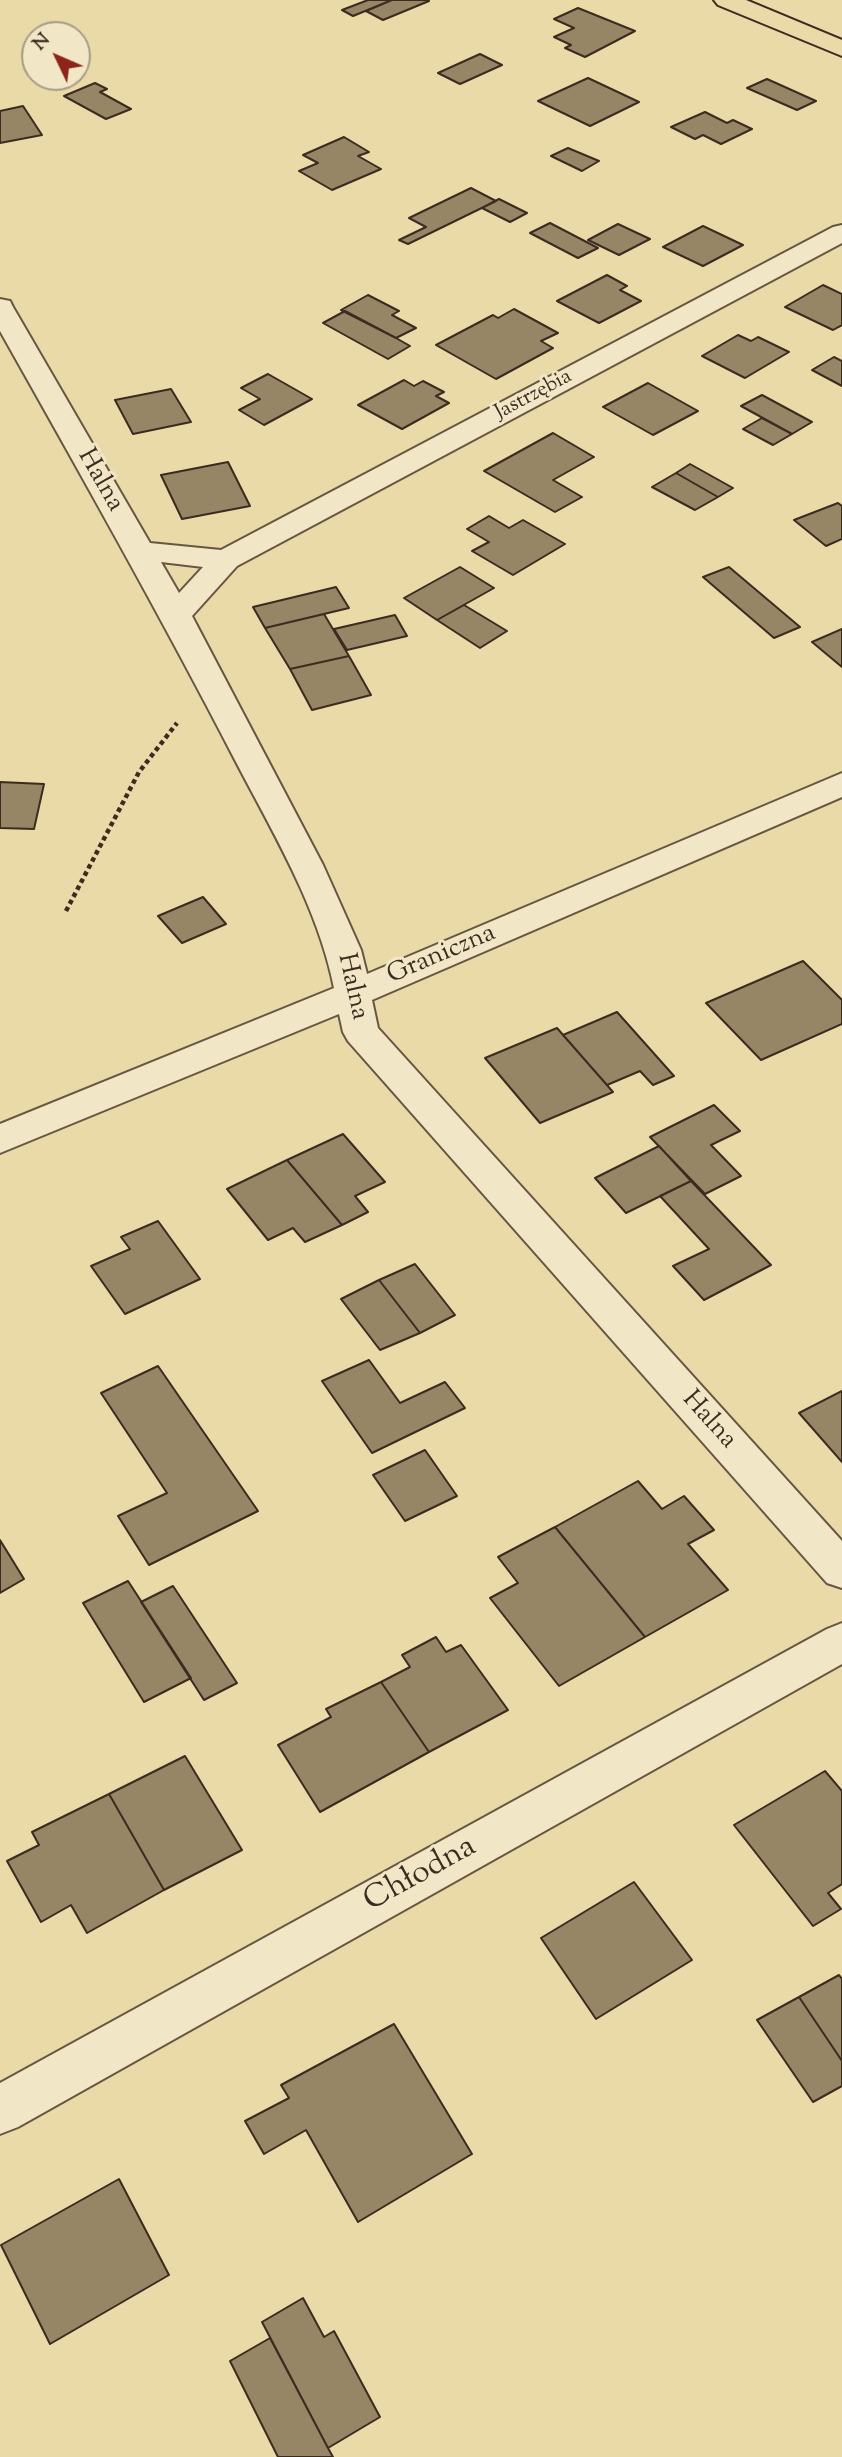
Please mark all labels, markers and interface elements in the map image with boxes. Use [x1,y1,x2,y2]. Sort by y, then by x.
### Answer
north arrow [21,21,91,91]
text: N [27,28,57,57]
street label: Jastrzębia [491,365,577,427]
street label: Halna [69,444,129,518]
street label: Graniczna [383,919,501,993]
street label: Halna [328,951,374,1023]
street label: Halna [674,1386,742,1456]
street label: Chłodna [358,1830,484,1922]

